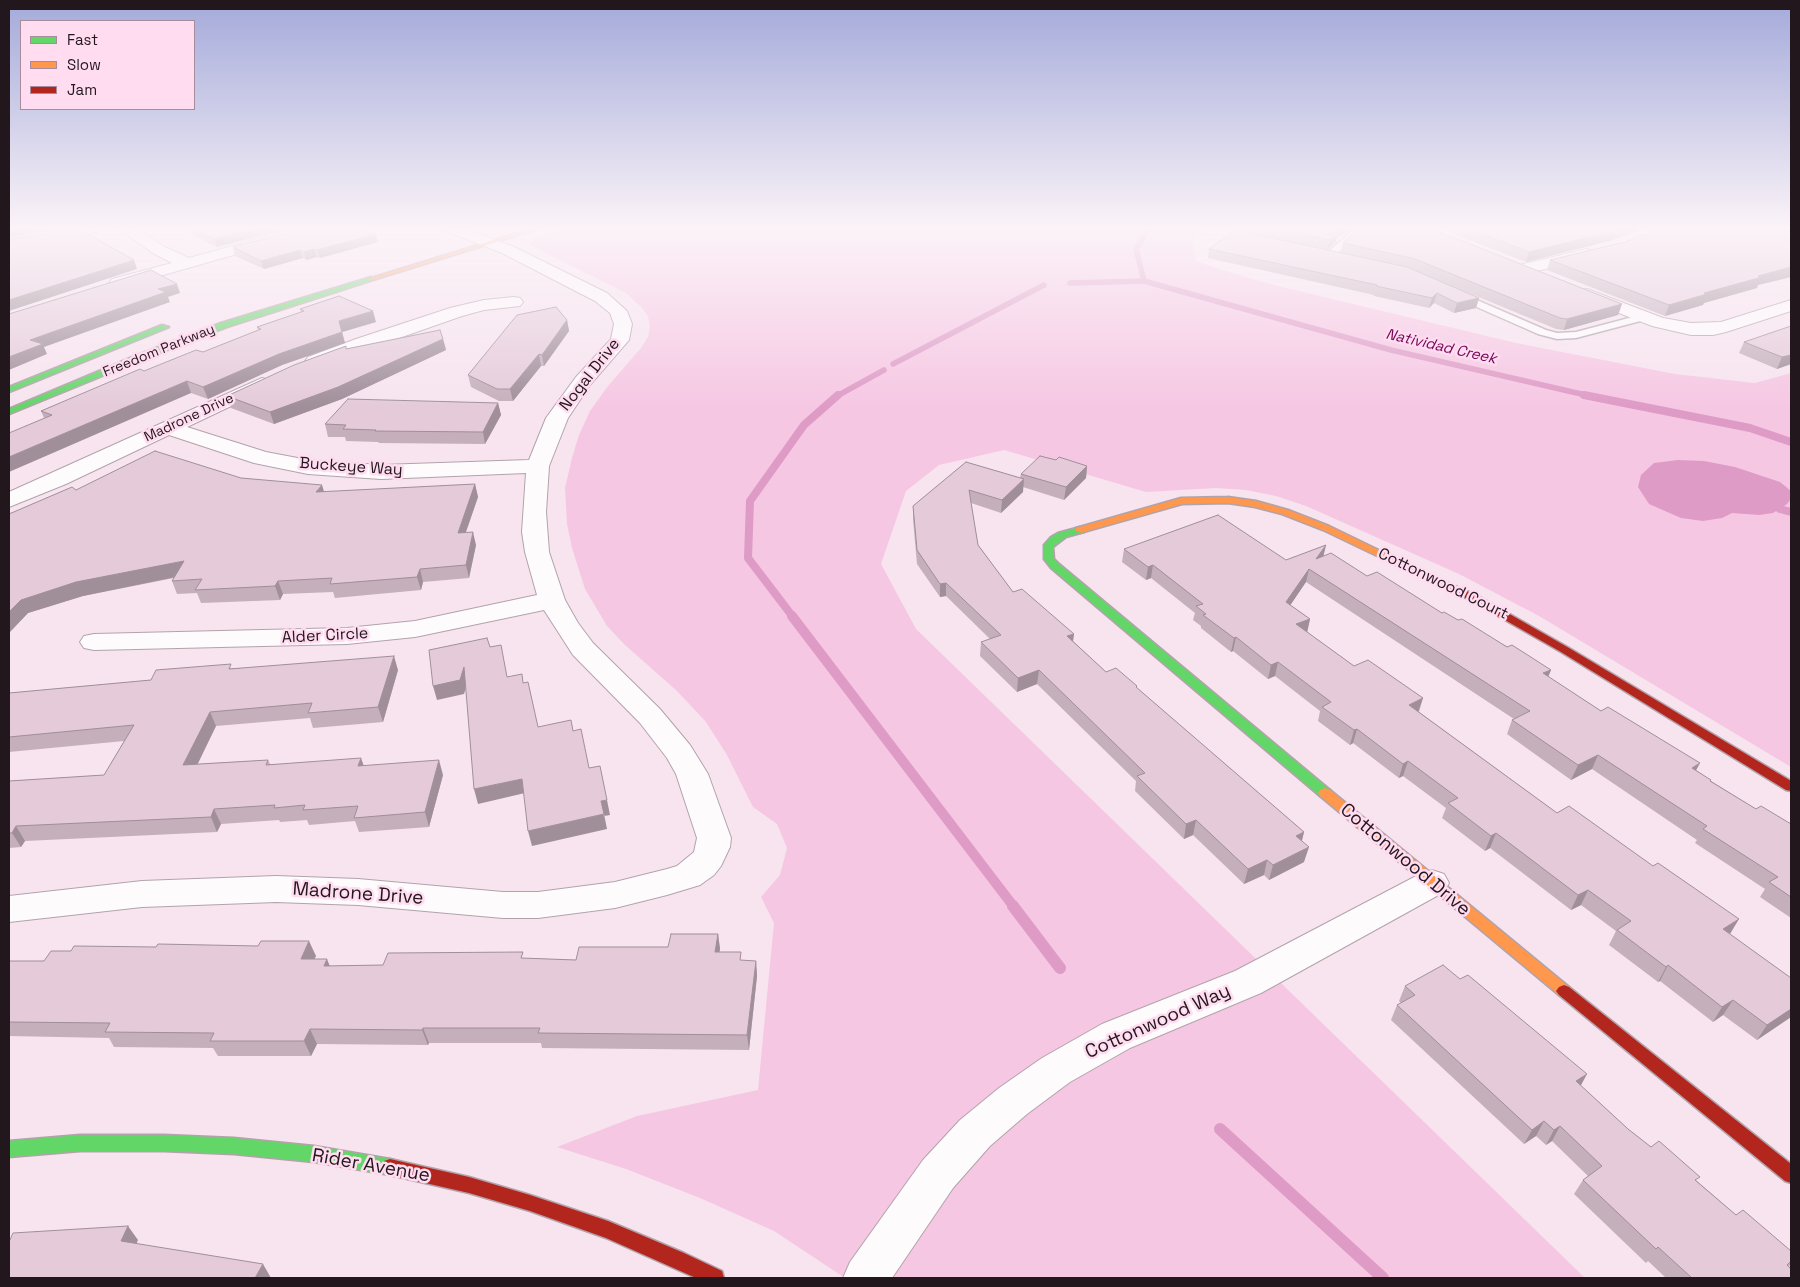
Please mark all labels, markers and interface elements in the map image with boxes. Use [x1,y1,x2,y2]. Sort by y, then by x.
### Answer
legend [20,20,195,110]
text: Fast [67,30,98,49]
text: Slow [67,55,101,74]
text: Jam [67,80,97,99]
street label: Freedom Parkway [101,321,217,381]
water label: Natividad Creek [1384,326,1498,368]
street label: Nogal Drive [556,335,624,415]
street label: Madrone Drive [142,390,236,446]
street label: Buckeye Way [299,454,403,480]
street label: Cottonwood Court [1375,544,1511,624]
street label: Alder Circle [281,624,369,648]
street label: Cottonwood Drive [1335,799,1475,921]
street label: Madrone Drive [292,878,424,910]
street label: Cottonwood Way [1082,980,1234,1064]
street label: Rider Avenue [310,1144,432,1188]

